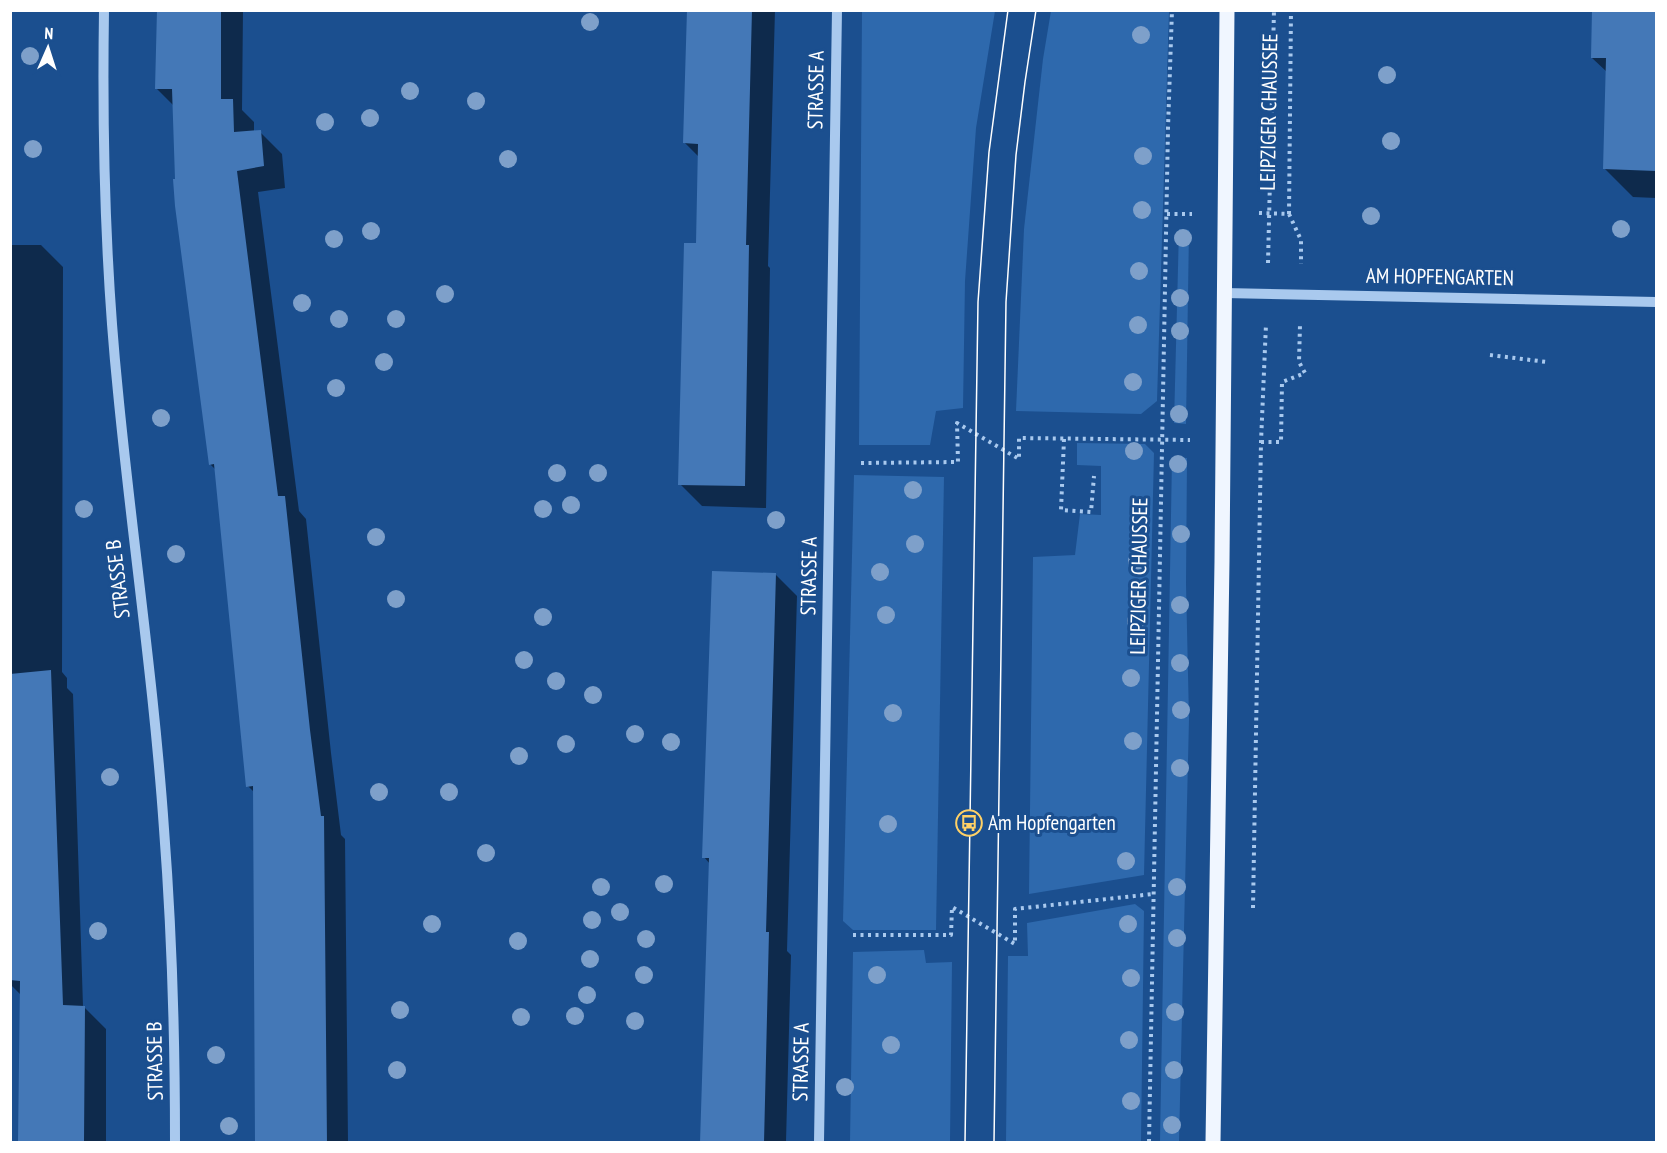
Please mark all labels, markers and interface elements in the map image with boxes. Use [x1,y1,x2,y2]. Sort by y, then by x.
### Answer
north arrow [18,18,78,78]
text: N [44,23,54,43]
street label: LEIPZIGER CHAUSSEE [1254,33,1283,191]
street label: STRASSE A [801,50,830,130]
street label: AM HOPFENGARTEN [1366,262,1514,291]
street label: LEIPZIGER CHAUSSEE [1124,497,1153,655]
street label: STRASSE A [794,536,823,616]
street label: STRASSE B [99,538,136,620]
bus stop icon: Am Hopfengarten [954,808,984,838]
place label: Am Hopfengarten [988,809,1116,836]
street label: STRASSE B [140,1021,169,1101]
street label: STRASSE A [786,1022,815,1102]

